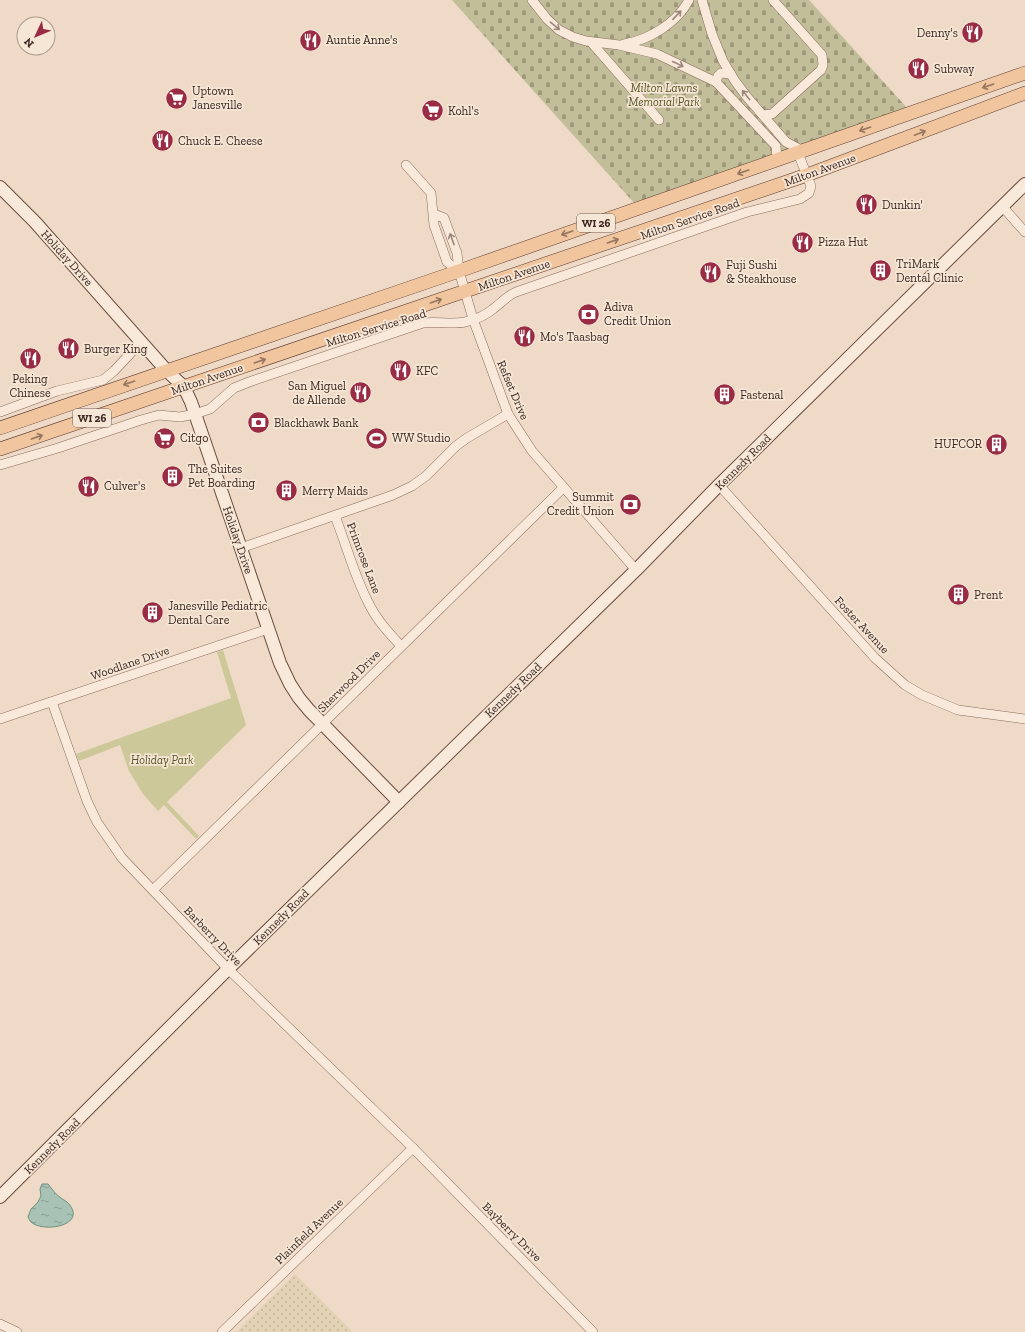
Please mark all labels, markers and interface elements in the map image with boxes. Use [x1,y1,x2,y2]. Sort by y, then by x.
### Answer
one-way arrow [672,10,681,20]
north arrow [16,16,56,56]
restaurant icon: Denny's [960,20,986,46]
one-way arrow [550,22,560,31]
place label: Denny's [917,26,958,40]
restaurant icon: Auntie Anne's [297,27,323,53]
place label: Auntie Anne's [326,33,398,47]
text: N [21,35,37,50]
restaurant icon: Subway [905,56,931,82]
one-way arrow [672,61,684,68]
place label: Subway [934,62,975,76]
park label: Milton Lawns Memorial Park [628,81,700,109]
one-way arrow [982,83,995,90]
place label: Uptown Janesville [192,84,243,112]
supermarket icon: Uptown Janesville [164,85,190,111]
one-way arrow [741,89,750,100]
supermarket icon: Kohl's [419,98,445,124]
place label: Kohl's [448,104,479,118]
one-way arrow [859,126,872,133]
restaurant icon: Chuck E. Cheese [149,128,175,154]
one-way arrow [913,128,925,136]
place label: Chuck E. Cheese [178,134,263,148]
street label: Milton Avenue [782,150,858,189]
one-way arrow [737,168,749,176]
restaurant icon: Dunkin' [853,192,879,218]
street label: Milton Service Road [639,195,742,242]
place label: Dunkin' [882,198,923,212]
road number: WI 26 [577,214,615,232]
street label: Holiday Drive [38,227,96,289]
restaurant icon: Pizza Hut [790,229,816,255]
one-way arrow [561,230,574,237]
one-way arrow [448,232,455,245]
place label: Pizza Hut [818,235,868,249]
one-way arrow [606,237,619,244]
street label: Milton Avenue [476,256,552,294]
place label: TriMark Dental Clinic [896,257,964,285]
place label: Fuji Sushi & Steakhouse [726,258,797,286]
building icon: TriMark Dental Clinic [867,258,893,284]
restaurant icon: Fuji Sushi & Steakhouse [697,259,723,285]
one-way arrow [430,297,443,304]
place label: Adiva Credit Union [604,300,671,328]
bank icon: Adiva Credit Union [576,301,602,327]
street label: Milton Service Road [324,306,428,350]
restaurant icon: Mo's Taasbag [511,324,537,350]
place label: Mo's Taasbag [540,330,610,344]
restaurant icon: Burger King [55,336,81,362]
place label: Burger King [84,342,148,356]
restaurant icon: Peking Chinese [17,345,43,371]
one-way arrow [254,356,266,364]
restaurant icon: KFC [387,358,413,384]
street label: Refset Drive [494,358,532,422]
street label: Milton Avenue [169,360,245,398]
place label: KFC [416,364,438,378]
place label: Peking Chinese [9,372,51,400]
place label: San Miguel de Allende [288,379,346,407]
one-way arrow [123,380,136,387]
restaurant icon: San Miguel de Allende [348,380,374,406]
building icon: Fastenal [712,382,738,408]
place label: Fastenal [740,388,784,402]
road number: WI 26 [73,409,111,427]
bank icon: Blackhawk Bank [245,410,271,436]
place label: Blackhawk Bank [274,416,359,430]
supermarket icon: Citgo [152,425,178,451]
sports icon: WW Studio [363,425,389,451]
place label: Citgo [180,431,208,445]
place label: WW Studio [392,431,450,445]
street label: Kennedy Road [712,431,774,493]
building icon: HUFCOR [984,431,1010,457]
one-way arrow [31,432,43,440]
place label: HUFCOR [934,437,983,451]
place label: The Suites Pet Boarding [188,462,256,490]
building icon: The Suites Pet Boarding [159,463,185,489]
restaurant icon: Culver's [76,473,102,499]
building icon: Merry Maids [273,478,299,504]
place label: Culver's [104,479,146,493]
place label: Merry Maids [302,484,368,498]
place label: Summit Credit Union [547,490,615,518]
bank icon: Summit Credit Union [617,491,643,517]
street label: Holiday Drive [220,504,256,576]
street label: Primrose Lane [344,520,384,596]
building icon: Prent [946,582,972,608]
place label: Prent [974,588,1003,602]
street label: Foster Avenue [832,593,892,657]
place label: Janesville Pediatric Dental Care [168,599,268,627]
building icon: Janesville Pediatric Dental Care [139,600,165,626]
street label: Woodlane Drive [89,643,171,683]
street label: Sherwood Drive [315,647,383,715]
street label: Kennedy Road [482,659,545,721]
park label: Holiday Park [131,753,194,767]
street label: Kennedy Road [250,886,312,948]
street label: Barberry Drive [181,903,245,969]
street label: Kennedy Road [21,1115,83,1177]
street label: Plainfield Avenue [272,1195,346,1267]
street label: Bayberry Drive [480,1200,545,1265]

